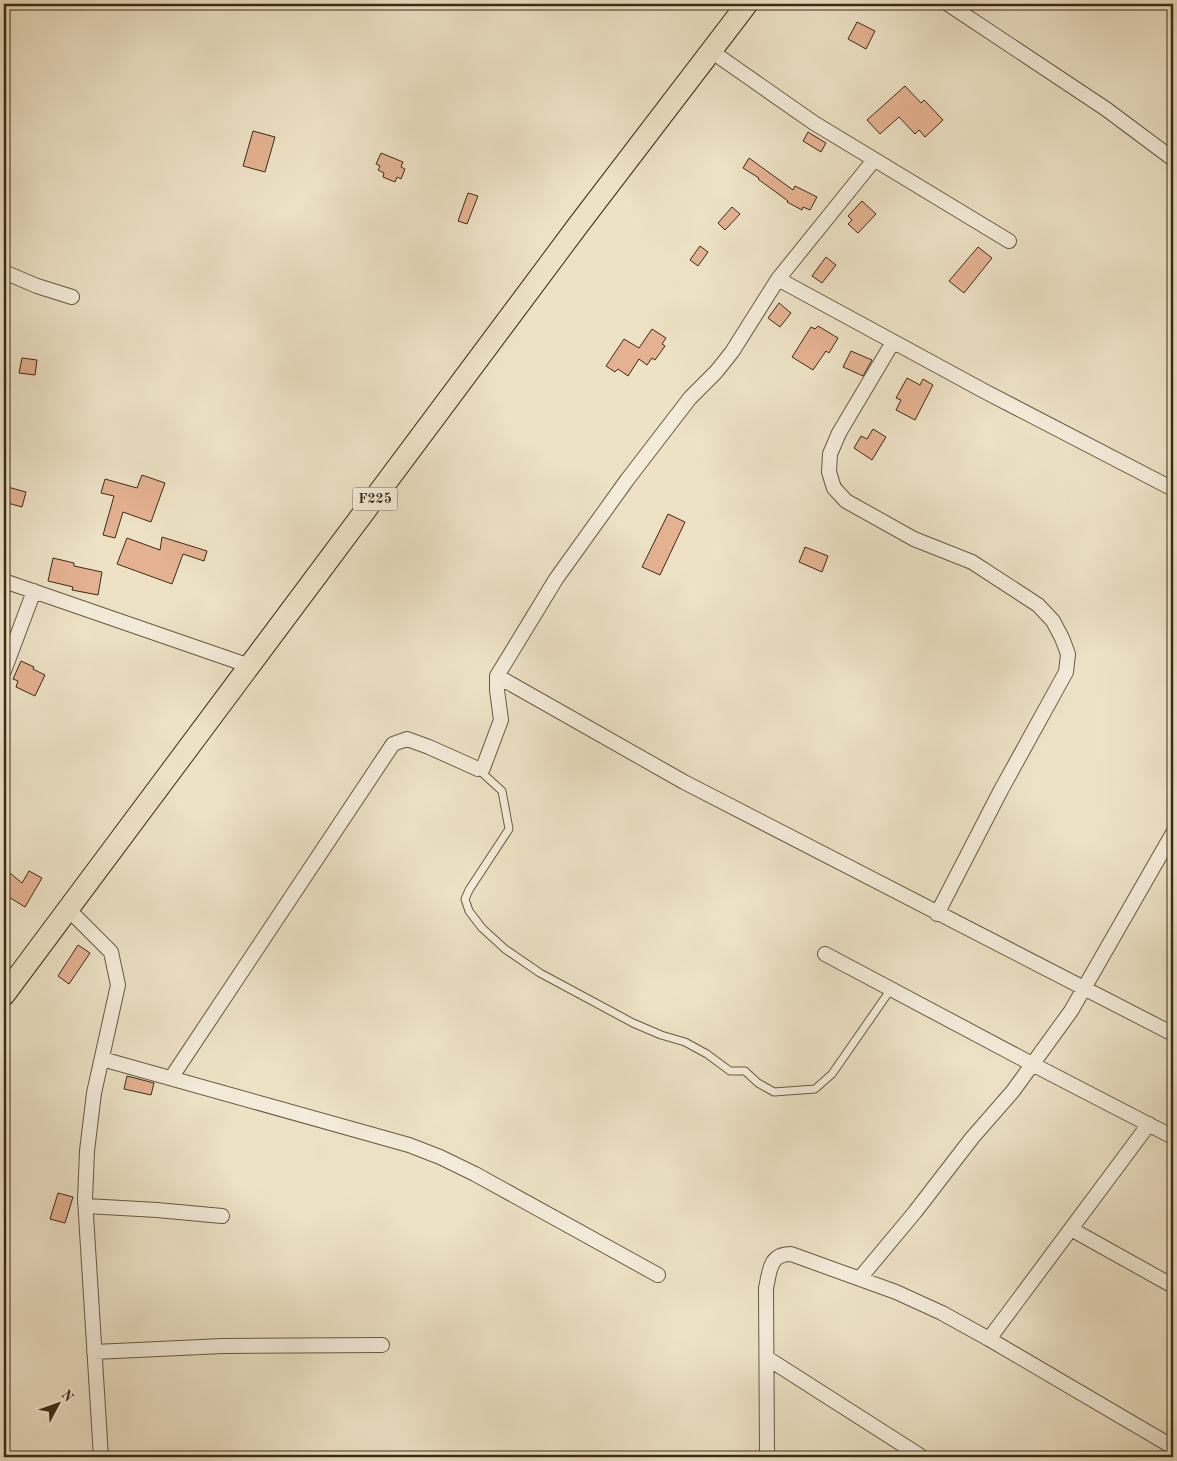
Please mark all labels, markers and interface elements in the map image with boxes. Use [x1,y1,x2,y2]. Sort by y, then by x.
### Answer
road number: F225 [352,488,398,510]
north arrow [32,1378,82,1428]
text: N [58,1387,76,1405]

